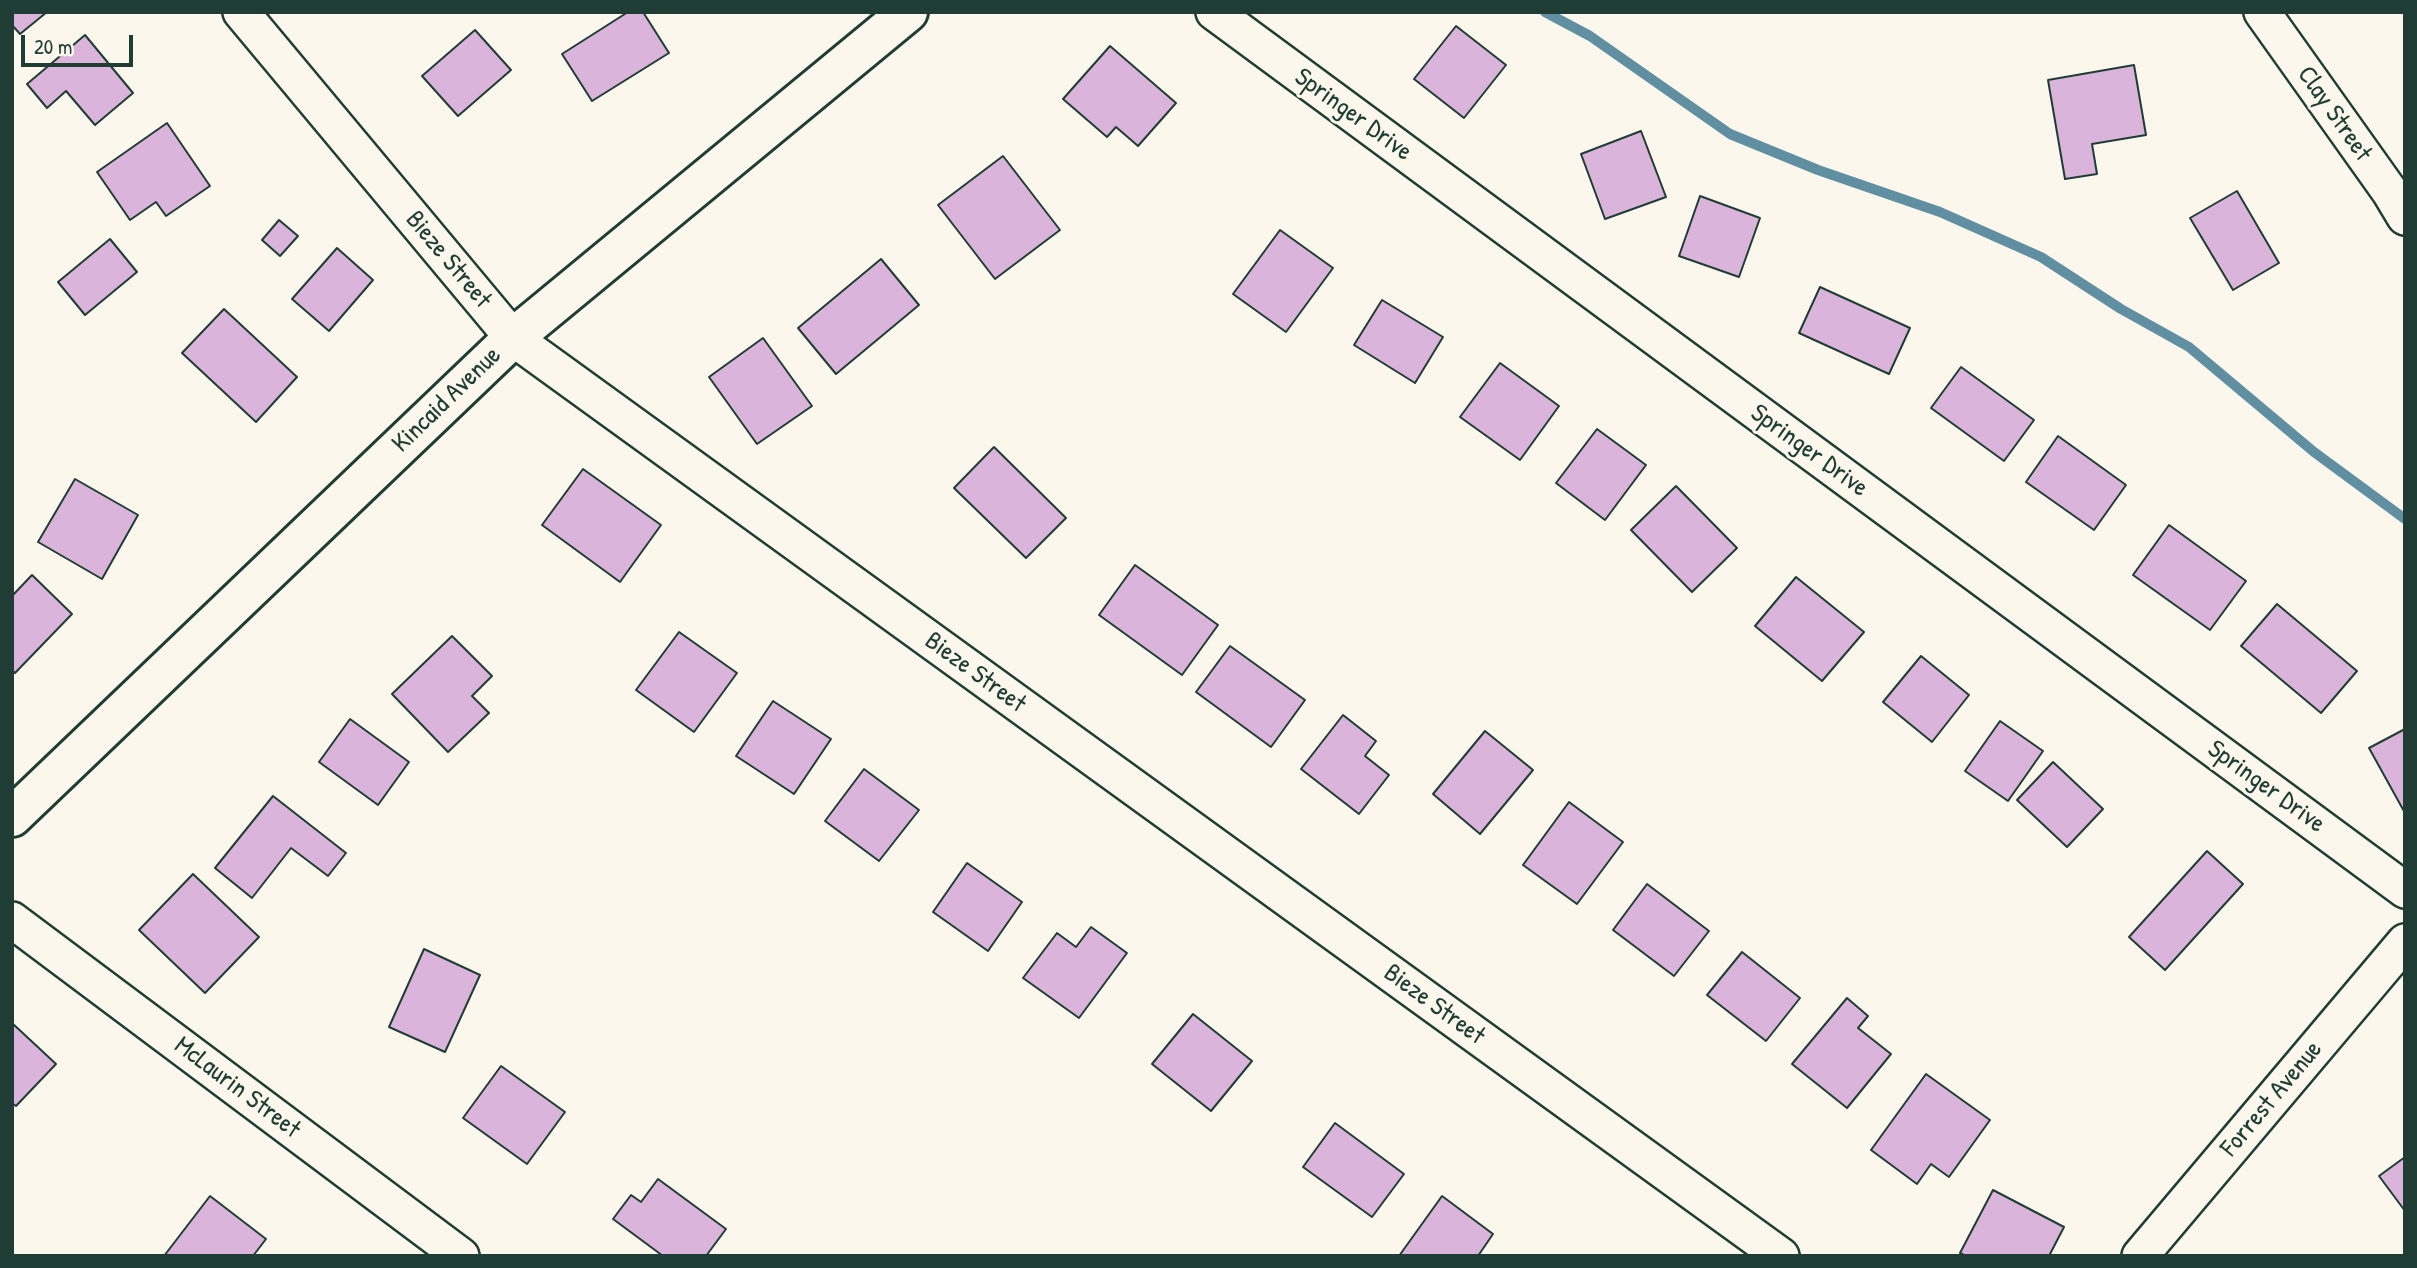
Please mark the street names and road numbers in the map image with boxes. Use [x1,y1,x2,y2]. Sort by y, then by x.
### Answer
street label: Clay Street [2290,60,2378,168]
street label: Springer Drive [1288,62,1418,168]
street label: Bieze Street [398,205,498,315]
street label: Kincaid Avenue [386,340,508,460]
street label: Springer Drive [1744,398,1874,504]
street label: Bieze Street [918,626,1032,720]
street label: Springer Drive [2201,734,2331,840]
street label: Bieze Street [1377,958,1491,1052]
street label: McLaurin Street [168,1030,306,1146]
street label: Forrest Avenue [2215,1035,2329,1163]

